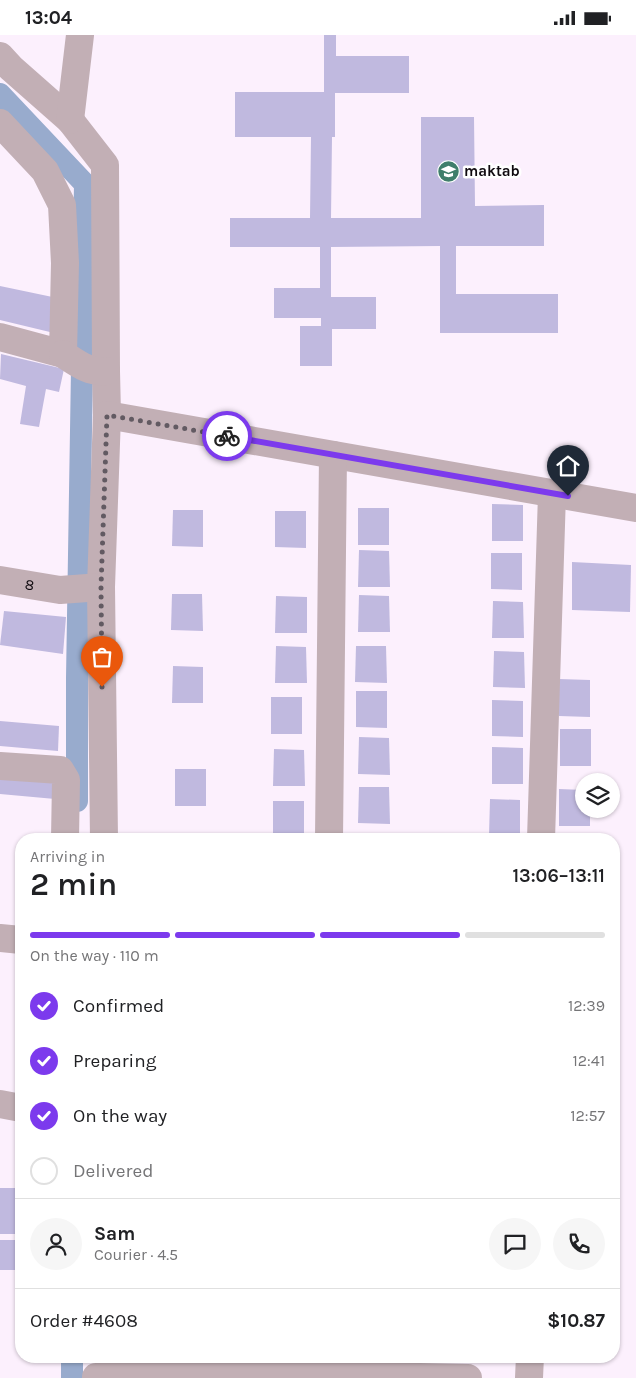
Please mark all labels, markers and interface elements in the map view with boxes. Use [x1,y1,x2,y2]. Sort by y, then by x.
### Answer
text: 13:04 [25,7,72,29]
school or university icon: maktab [436,159,460,183]
place label: maktab [464,162,520,180]
courier [202,411,252,461]
icon: bike [213,422,241,450]
pin [547,445,589,496]
icon: home [554,452,582,480]
street label: 8 [24,575,36,595]
pin [81,636,123,687]
icon: bag [88,643,116,671]
map controls [575,773,620,818]
button: layers [575,773,620,818]
text: Arriving in [30,847,105,866]
text: 13:06–13:11 [512,865,605,887]
text: 2 min [30,866,117,903]
text: On the way · 110 m [30,946,159,965]
icon: check [30,992,58,1020]
text: Confirmed [73,995,164,1017]
text: 12:39 [568,996,605,1015]
icon: check [30,1047,58,1075]
text: Preparing [73,1050,156,1072]
text: 12:41 [573,1051,605,1070]
icon: check [30,1102,58,1130]
text: On the way [73,1105,167,1127]
text: 12:57 [570,1106,605,1125]
text: Delivered [73,1160,153,1182]
button: person [30,1218,82,1270]
button: chat [489,1218,541,1270]
button: phone [553,1218,605,1270]
text: Sam [94,1223,135,1245]
text: Courier · 4.5 [94,1245,178,1264]
text: Order #4608 [30,1310,138,1332]
text: $10.87 [547,1310,605,1332]

